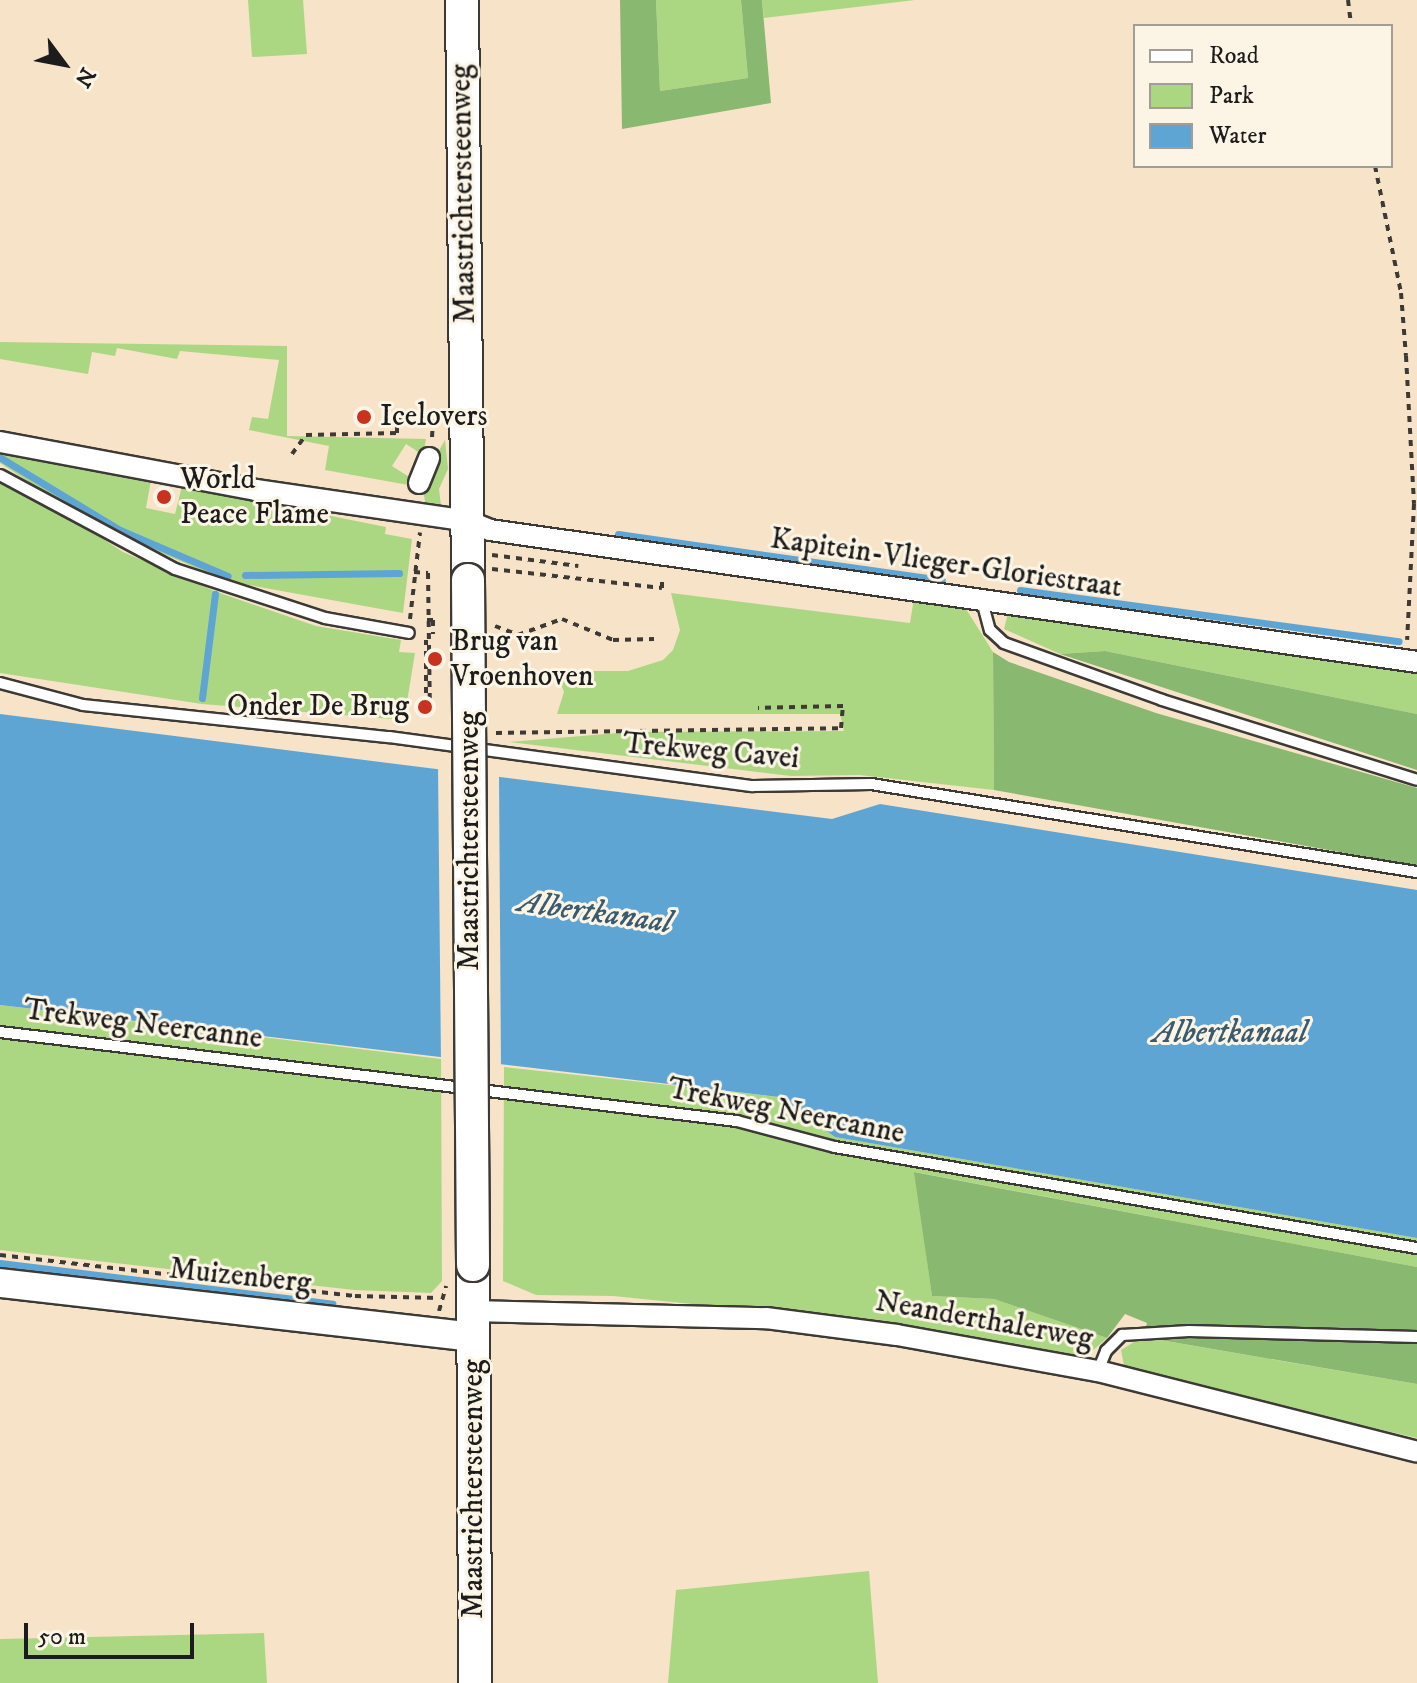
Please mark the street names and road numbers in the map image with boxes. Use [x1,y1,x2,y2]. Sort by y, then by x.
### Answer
street label: Maastrichtersteenweg [444,64,484,324]
street label: Kapitein-Vlieger-Gloriestraat [768,521,1124,607]
street label: Maastrichtersteenweg [452,711,488,971]
street label: Trekweg Cavei [621,726,801,778]
street label: Trekweg Neercanne [22,993,264,1057]
street label: Trekweg Neercanne [665,1071,907,1153]
street label: Muizenberg [167,1252,313,1302]
street label: Neanderthalerweg [872,1284,1096,1358]
street label: Maastrichtersteenweg [456,1359,492,1619]

